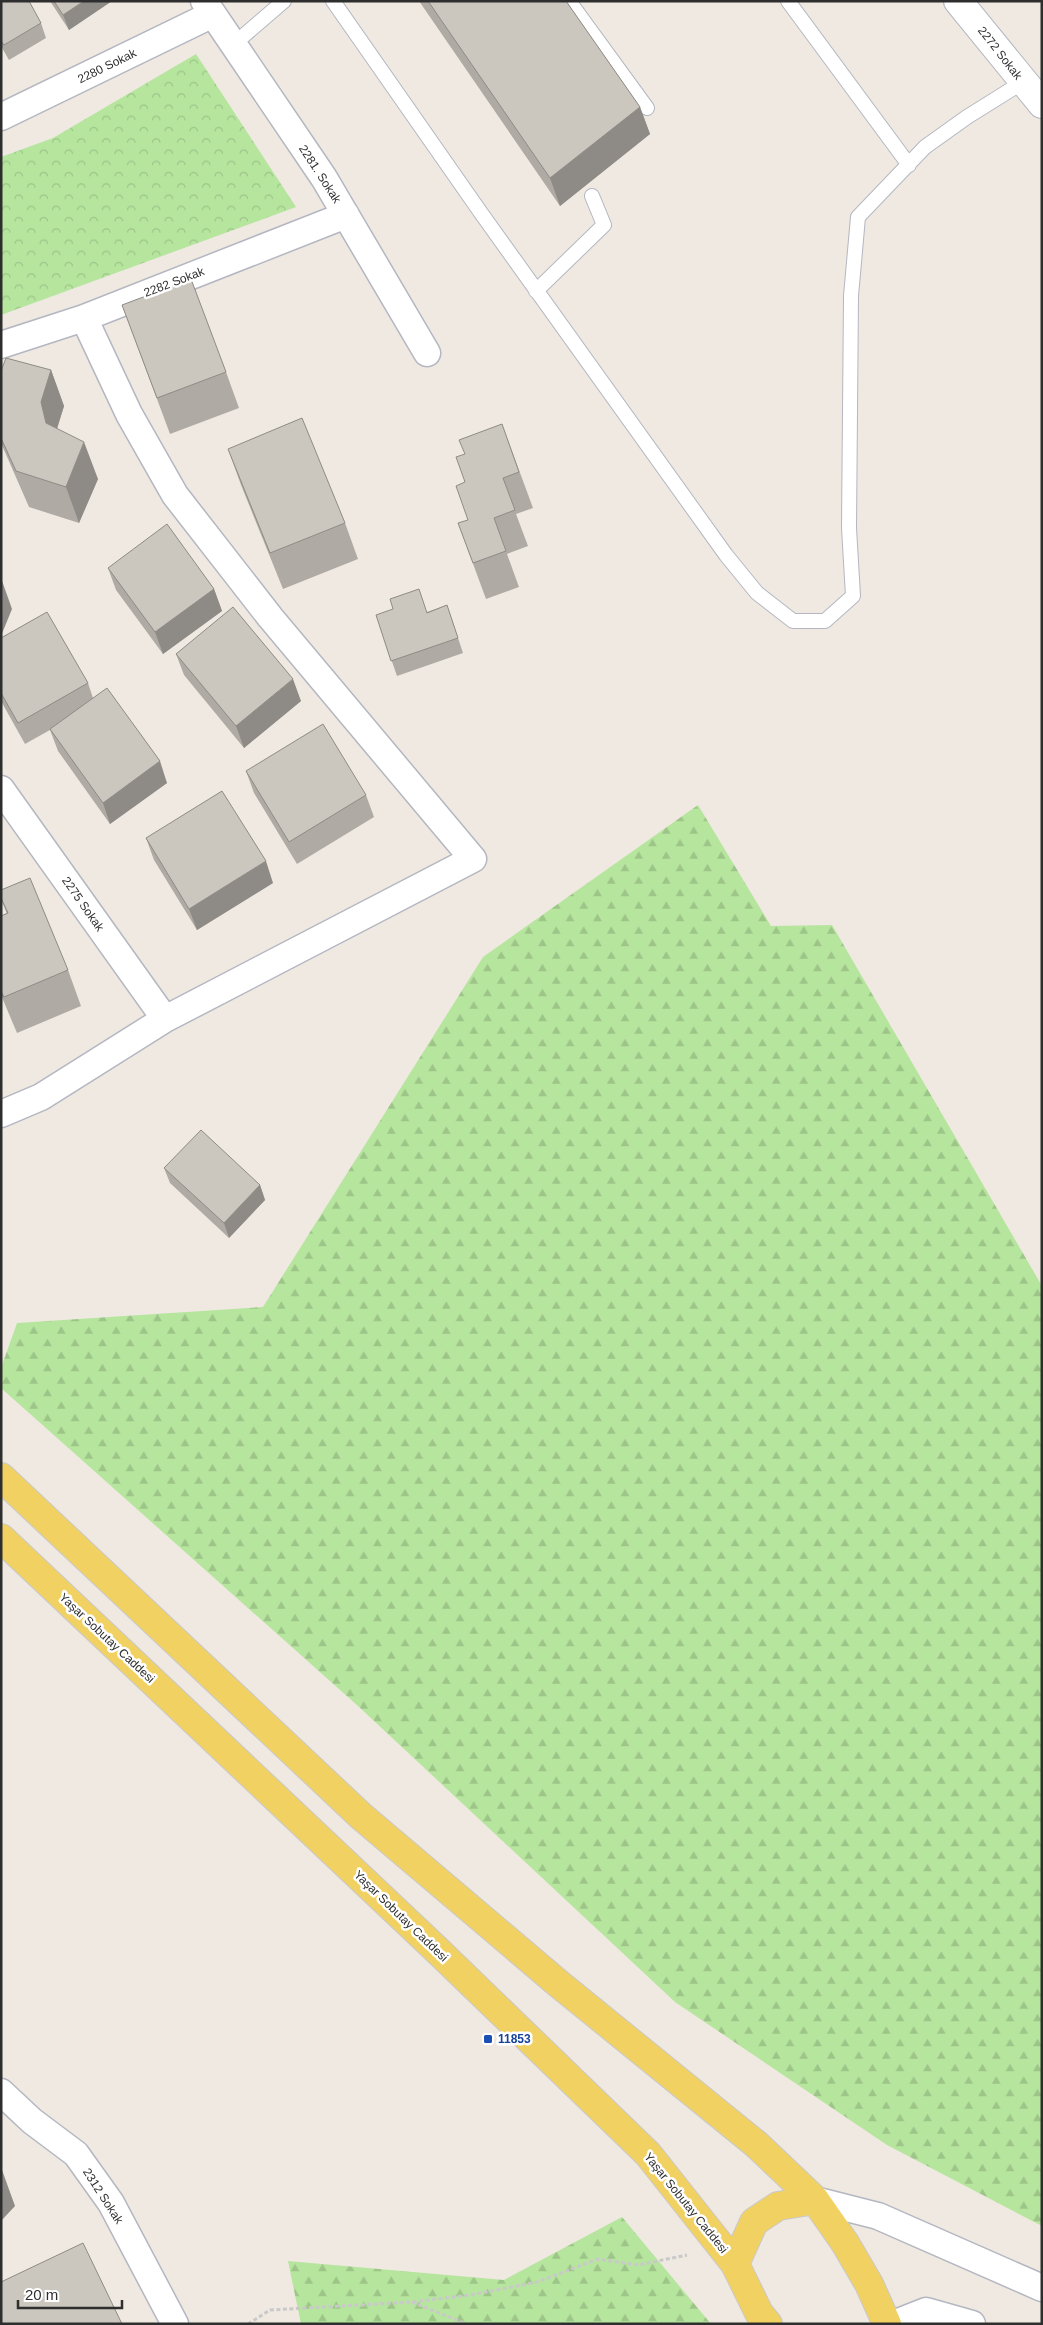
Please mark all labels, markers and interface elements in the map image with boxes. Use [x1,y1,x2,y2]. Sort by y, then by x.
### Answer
street label: 2272 Sokak [975,24,1026,83]
street label: 2280 Sokak [75,45,139,86]
street label: 2281. Sokak [296,142,345,207]
street label: 2282 Sokak [142,264,207,300]
street label: 2275 Sokak [59,874,107,935]
street label: Yaşar Sobutay Caddesi [56,1590,158,1686]
street label: Yaşar Sobutay Caddesi [351,1867,451,1965]
place label: 11853 [498,2032,531,2046]
marker: 11853 [482,2033,494,2045]
street label: Yaşar Sobutay Caddesi [641,2150,731,2256]
street label: 2312 Sokak [80,2166,127,2227]
scale bar [18,2278,121,2310]
text: 20 m [25,2286,58,2303]

